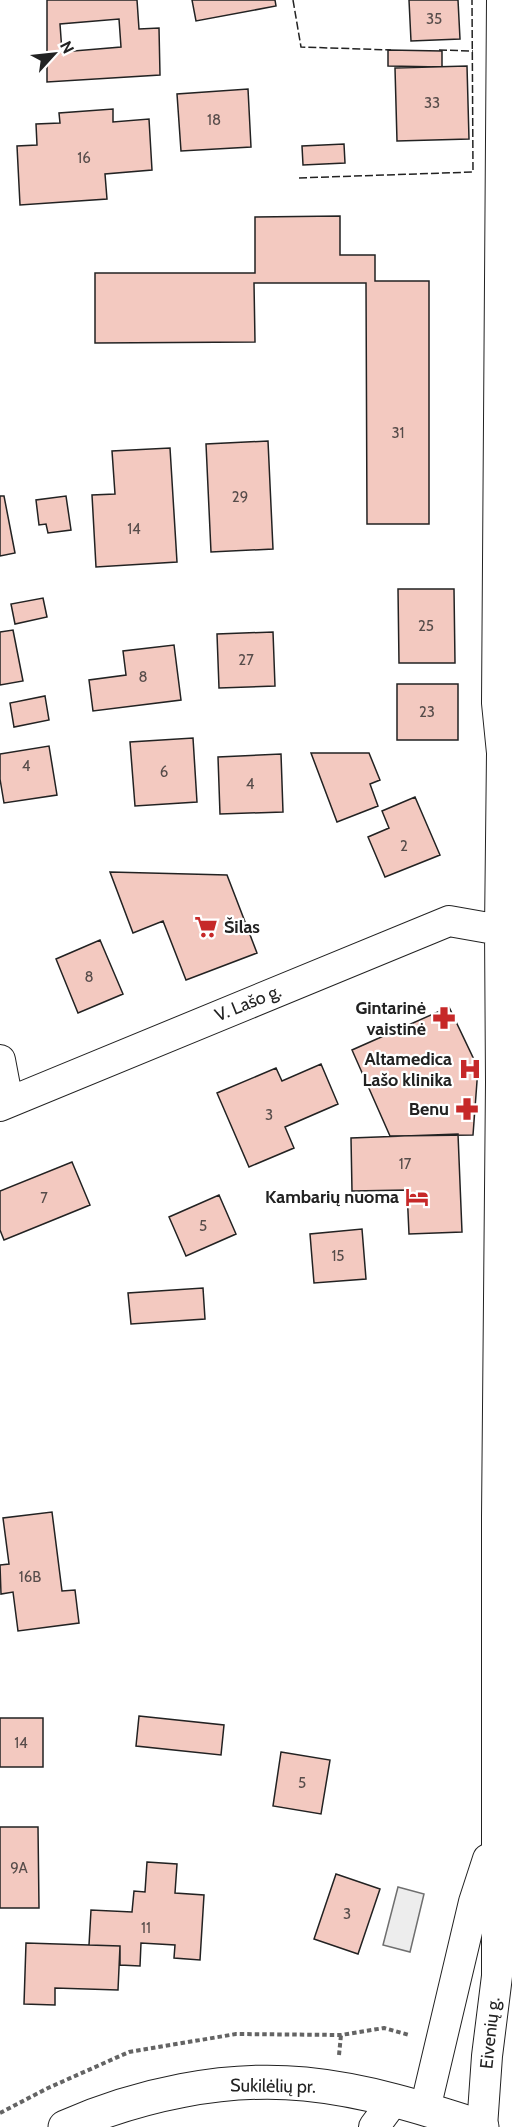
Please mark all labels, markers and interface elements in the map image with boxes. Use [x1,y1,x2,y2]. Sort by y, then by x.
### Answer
house number: 35 [426,10,442,28]
north arrow [24,24,84,84]
text: N [56,38,78,57]
house number: 33 [424,94,440,112]
house number: 18 [207,111,221,129]
house number: 16 [77,149,91,167]
house number: 31 [391,424,405,442]
house number: 29 [232,488,248,506]
house number: 14 [127,520,141,538]
house number: 25 [418,617,434,635]
house number: 27 [238,651,254,669]
house number: 8 [138,668,148,686]
house number: 23 [419,703,435,721]
house number: 4 [22,757,31,775]
house number: 6 [160,763,168,781]
house number: 4 [246,775,255,793]
house number: 2 [400,837,408,855]
supermarket icon: Šilas [193,914,219,940]
place label: Šilas [224,916,260,938]
house number: 8 [84,968,94,986]
street label: V. Lašo g. [212,980,284,1026]
place label: Gintarinė vaistinė [355,997,426,1040]
pharmacy icon: Gintarinė vaistinė [431,1005,457,1031]
place label: Altamedica Lašo klinika [362,1048,452,1091]
hospital icon: Altamedica Lašo klinika [457,1056,483,1082]
pharmacy icon: Benu [454,1096,480,1122]
place label: Benu [409,1098,449,1120]
house number: 3 [265,1106,273,1124]
house number: 17 [399,1155,412,1173]
hotel icon: Kambarių nuoma [404,1184,430,1210]
place label: Kambarių nuoma [265,1186,399,1208]
house number: 7 [40,1189,48,1207]
house number: 5 [199,1217,207,1235]
house number: 15 [331,1247,345,1265]
house number: 16B [19,1568,41,1586]
house number: 14 [14,1734,28,1752]
house number: 5 [298,1774,306,1792]
house number: 9A [10,1859,28,1877]
house number: 3 [343,1905,351,1923]
house number: 11 [141,1919,151,1937]
street label: Eivenių g. [475,1996,505,2070]
street label: Sukilėlių pr. [230,2074,316,2098]

